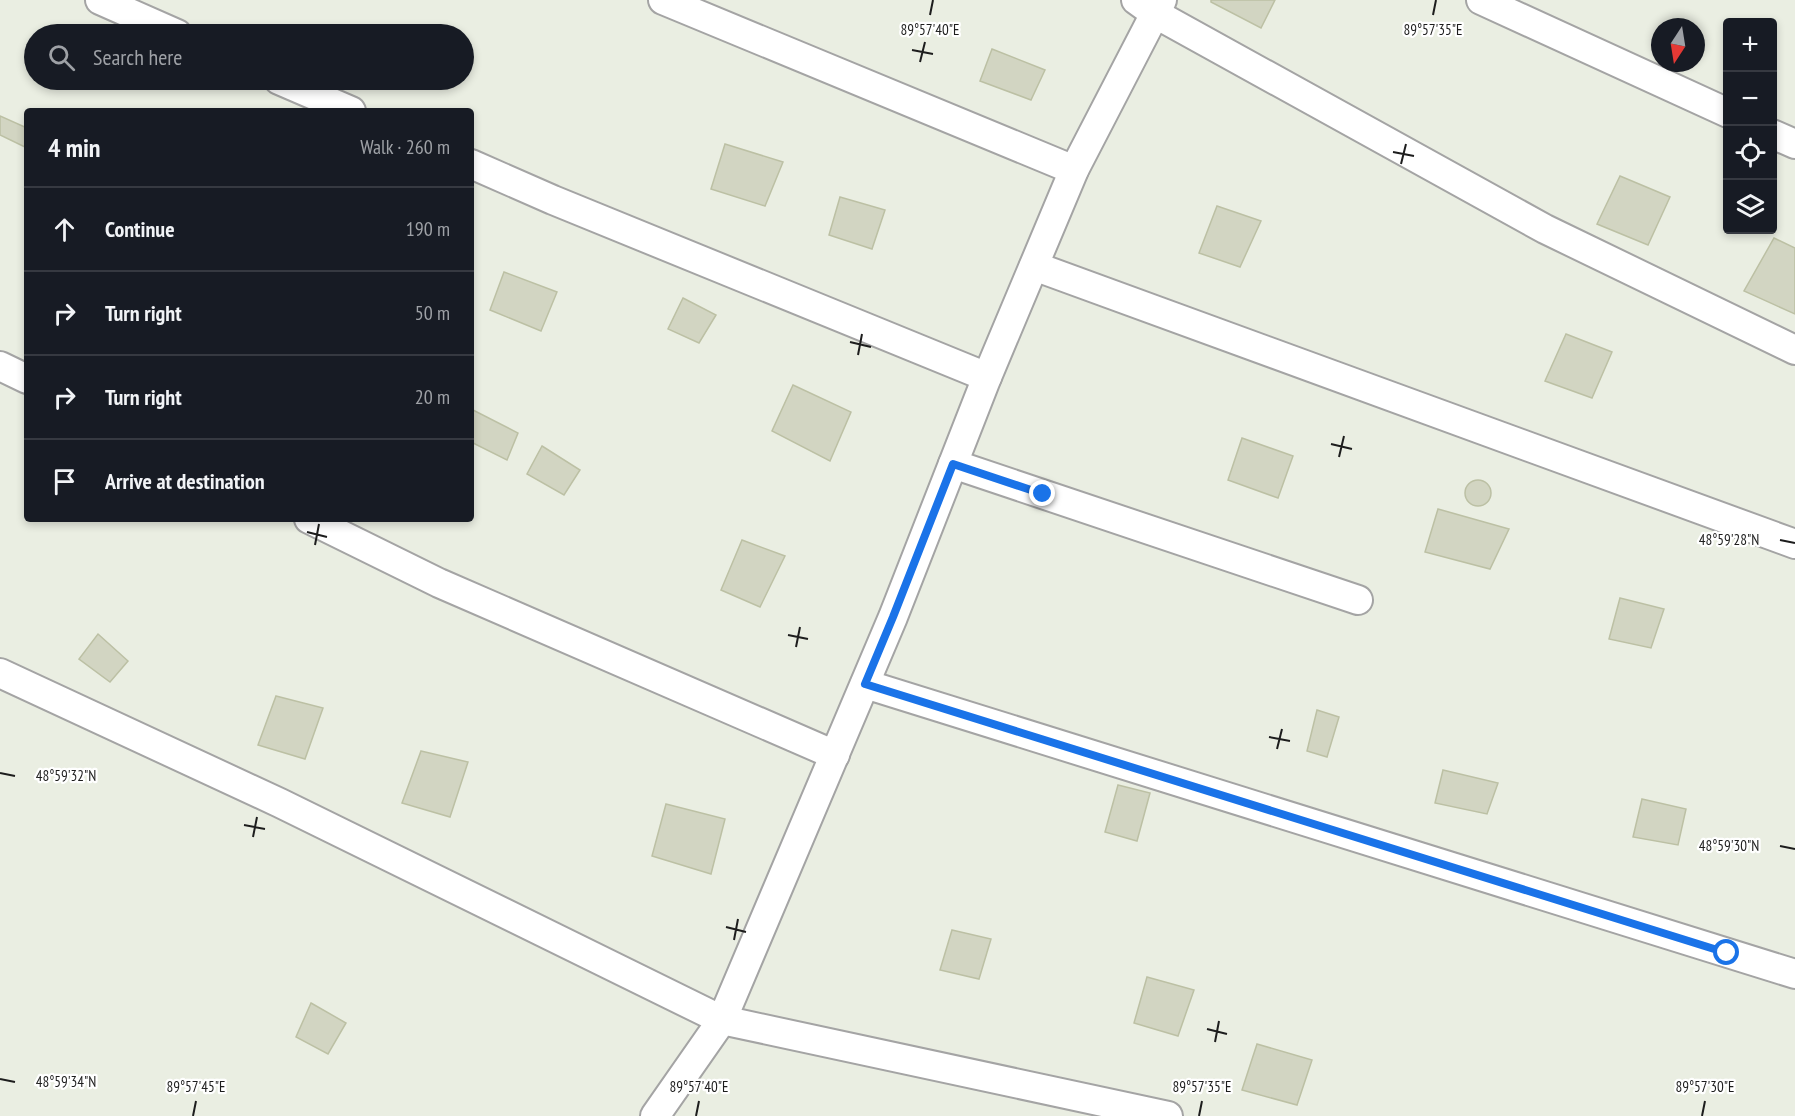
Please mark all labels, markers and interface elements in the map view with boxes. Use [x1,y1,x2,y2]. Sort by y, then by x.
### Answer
north arrow [1651,18,1705,72]
map controls [1723,18,1777,234]
button: + [1723,18,1777,72]
text: 89°57'40"E [900,20,960,39]
text: 89°57'35"E [1403,20,1463,39]
search box [24,24,474,90]
icon: search [45,41,78,74]
text: Search here [93,43,182,71]
button: − [1723,72,1777,126]
button: locate [1723,126,1777,180]
text: 4 min [48,131,101,164]
text: Walk · 260 m [360,134,450,160]
button: layers [1723,180,1777,234]
icon: ahead [48,213,81,246]
text: Continue [105,215,175,243]
text: 190 m [406,216,450,242]
icon: right [48,297,81,330]
text: Turn right [105,299,182,327]
text: 50 m [415,300,450,326]
icon: right [48,381,81,414]
text: Turn right [105,383,182,411]
text: 20 m [415,384,450,410]
icon: arrive [48,465,81,498]
text: Arrive at destination [105,467,265,495]
route end [1029,480,1055,506]
text: 48°59'28"N [1699,530,1759,549]
text: 48°59'32"N [36,766,96,785]
text: 48°59'30"N [1699,836,1759,855]
route start [1713,939,1739,965]
text: 48°59'34"N [36,1072,96,1091]
text: 89°57'45"E [166,1077,226,1096]
text: 89°57'40"E [669,1077,729,1096]
text: 89°57'35"E [1172,1077,1232,1096]
text: 89°57'30"E [1675,1077,1735,1096]

